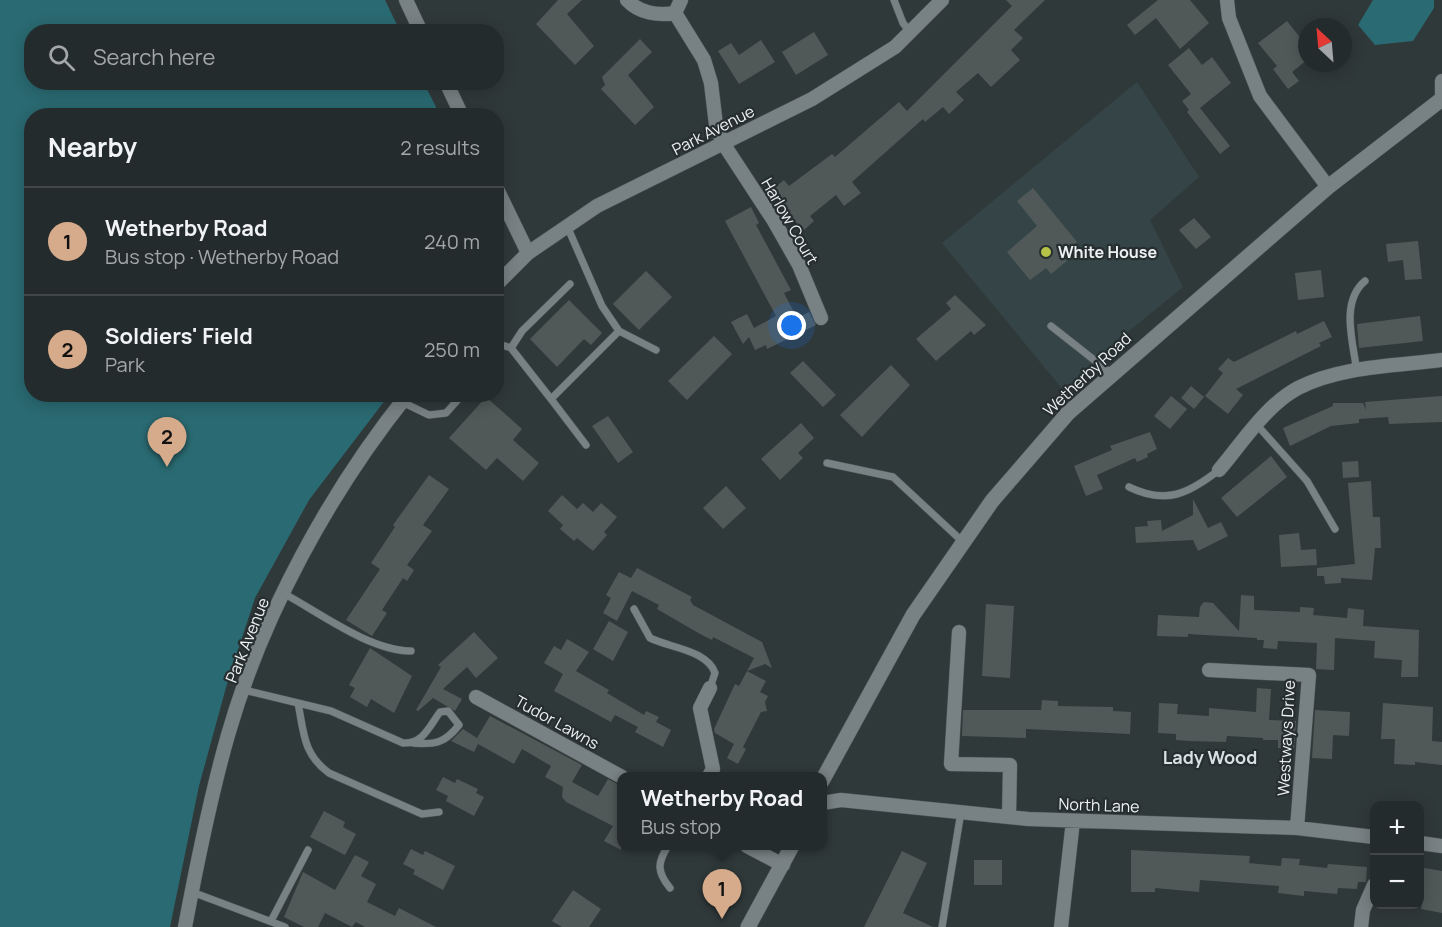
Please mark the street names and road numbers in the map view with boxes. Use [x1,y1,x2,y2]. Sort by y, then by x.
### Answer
street label: Park Avenue [668,100,758,160]
street label: Harlow Court [756,174,824,268]
street label: Wetherby Road [1038,327,1136,421]
street label: Park Avenue [220,594,274,686]
street label: Westways Drive [1272,680,1300,796]
street label: Tudor Lawns [511,690,603,754]
street label: North Lane [1058,793,1140,817]

